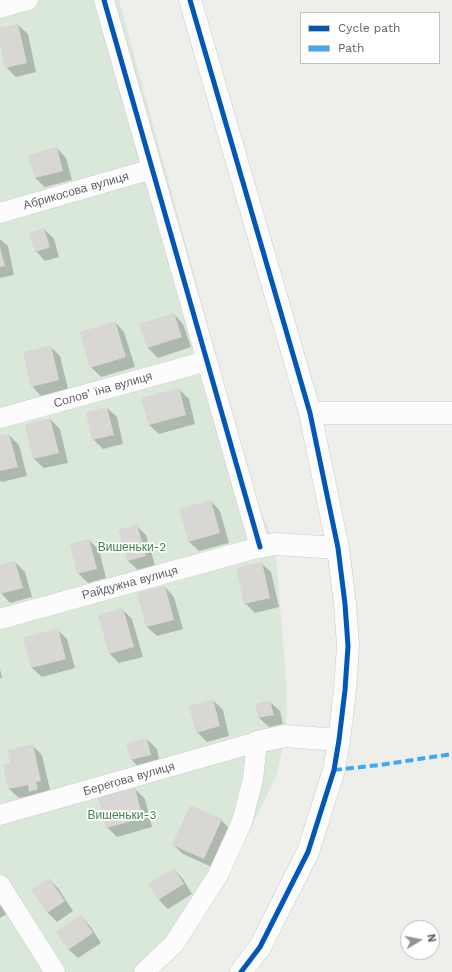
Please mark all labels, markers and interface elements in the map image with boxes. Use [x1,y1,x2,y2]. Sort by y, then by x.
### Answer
legend [300,12,440,64]
text: Cycle path [338,21,400,35]
text: Path [338,41,364,55]
street label: Абрикосова вулиця [22,169,130,213]
street label: Соловʼїна вулиця [52,369,154,411]
park label: Вишеньки-2 [98,540,166,554]
street label: Райдужна вулиця [81,563,179,603]
street label: Берегова вулиця [82,759,176,799]
park label: Вишеньки-3 [88,808,156,822]
north arrow [400,920,440,960]
text: N [424,933,438,943]

